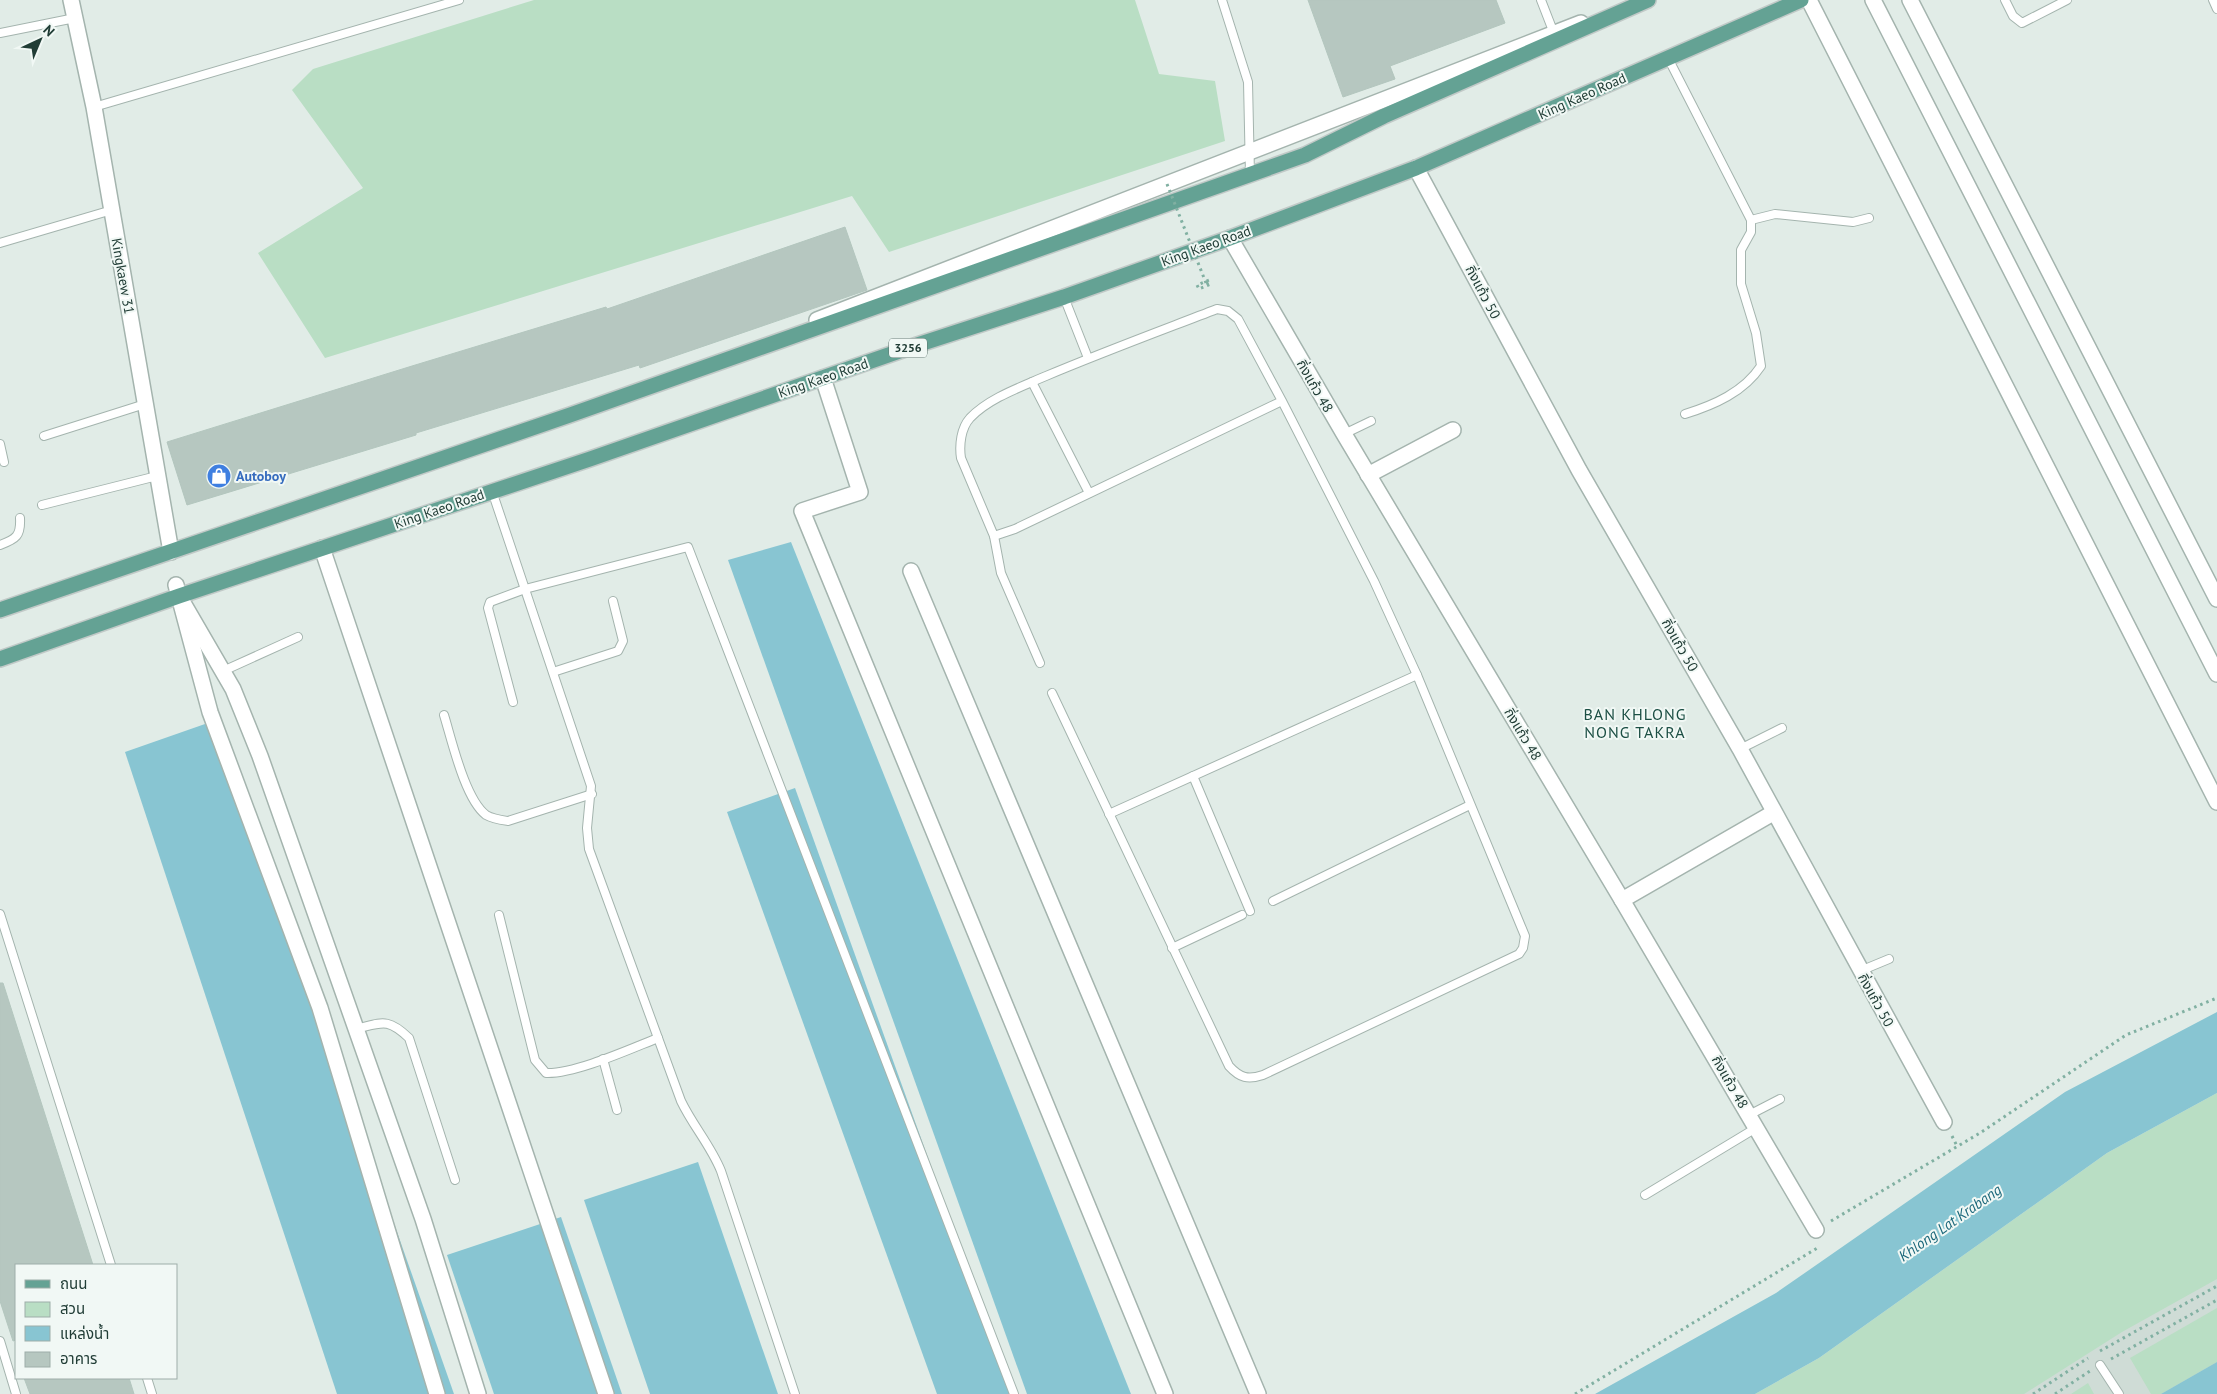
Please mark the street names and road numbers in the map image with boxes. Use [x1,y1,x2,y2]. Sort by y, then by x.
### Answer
street label: King Kaeo Road [1535,69,1629,123]
street label: King Kaeo Road [1159,221,1253,271]
street label: Kingkaew 31 [107,237,139,315]
street label: กิ่งแก้ว 50 [1461,262,1505,322]
road number: 3256 [889,338,927,358]
street label: King Kaeo Road [776,354,870,402]
street label: กิ่งแก้ว 48 [1293,356,1337,416]
street label: King Kaeo Road [392,485,486,533]
street label: กิ่งแก้ว 50 [1658,615,1703,675]
street label: กิ่งแก้ว 48 [1500,704,1546,764]
street label: กิ่งแก้ว 50 [1854,970,1898,1030]
street label: กิ่งแก้ว 48 [1708,1052,1752,1112]

